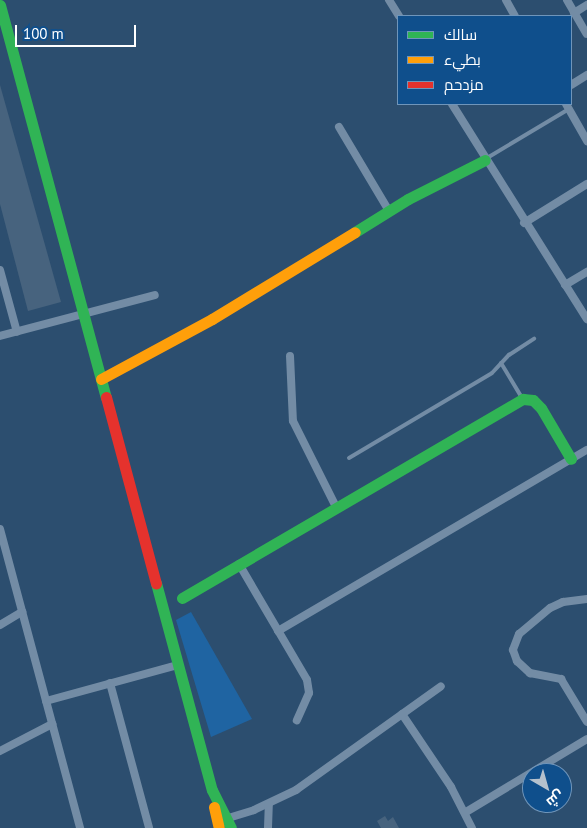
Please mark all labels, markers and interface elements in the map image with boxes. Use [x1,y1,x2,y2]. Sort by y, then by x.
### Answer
scale bar [18,15,139,47]
legend [397,15,572,105]
text: 100 m [23,24,64,43]
text: سالك [444,25,477,44]
text: بطيء [444,50,481,69]
text: مزدحم [444,75,484,94]
north arrow [522,763,572,813]
text: ش [543,786,568,812]

